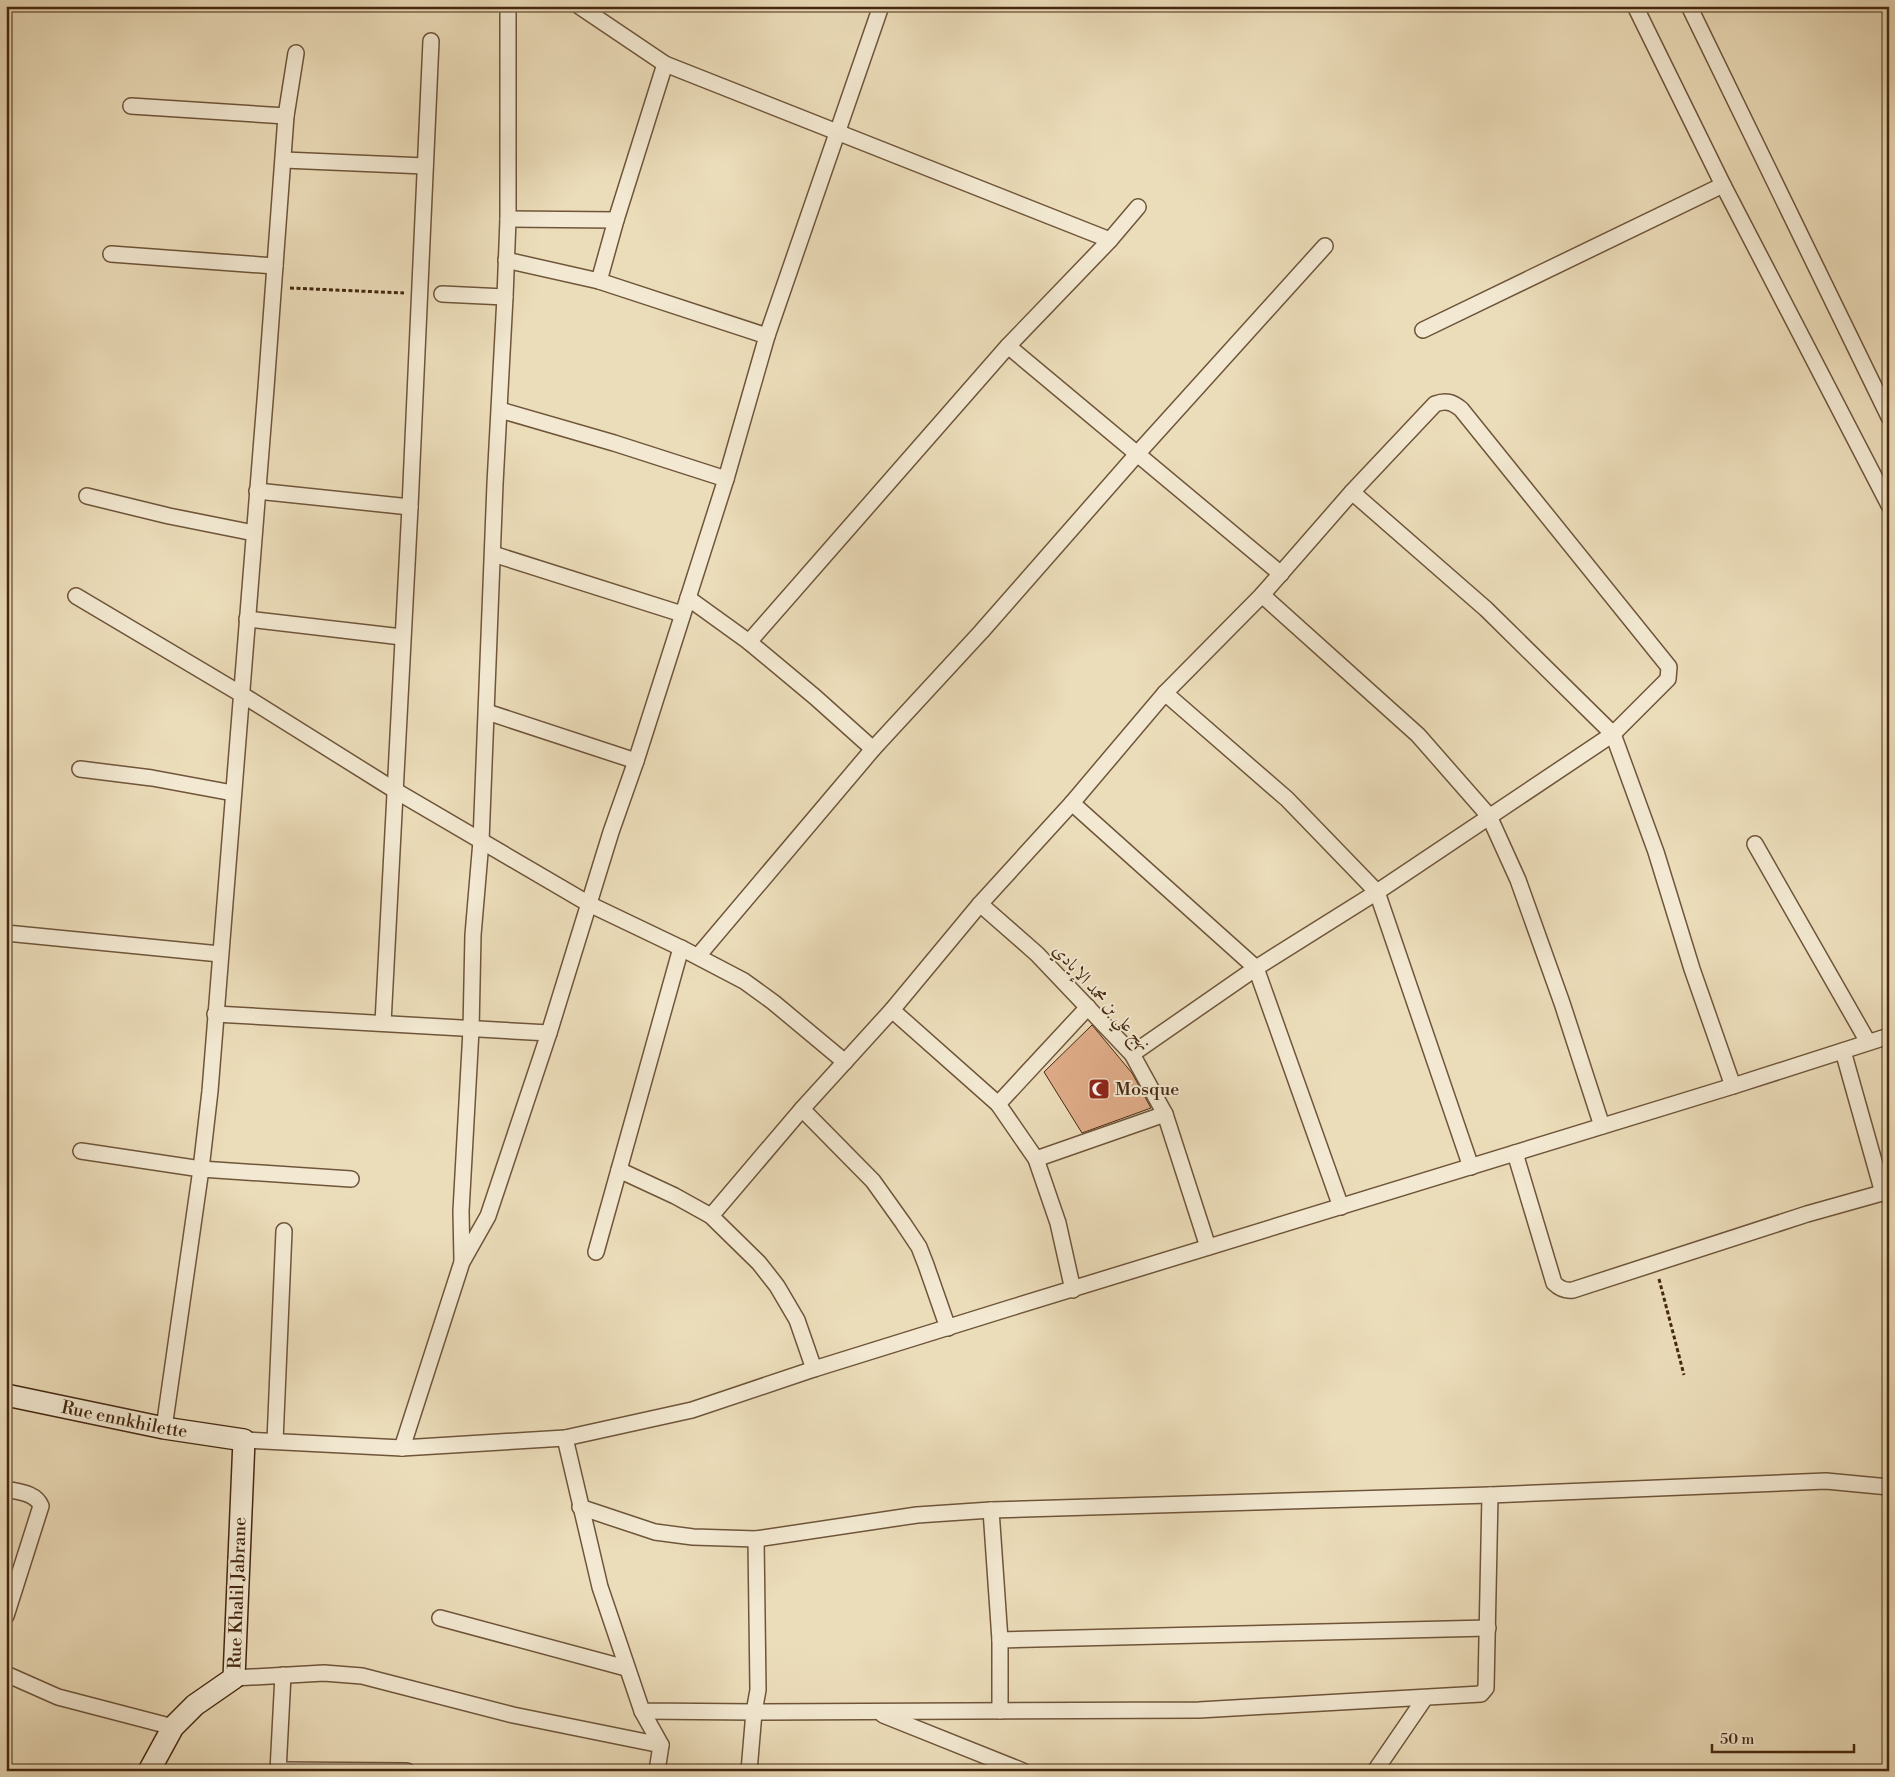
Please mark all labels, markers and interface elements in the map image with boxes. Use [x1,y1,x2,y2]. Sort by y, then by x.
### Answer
street label: نهج علي بن محمد الإيادي [1044,939,1156,1059]
mosque icon: Mosque [1087,1077,1111,1101]
place label: Mosque [1115,1078,1179,1101]
street label: Rue ennkhilette [59,1396,189,1443]
street label: Rue Khalil Jabrane [223,1516,252,1670]
scale bar [1712,1722,1855,1754]
text: 50 m [1720,1730,1754,1749]

